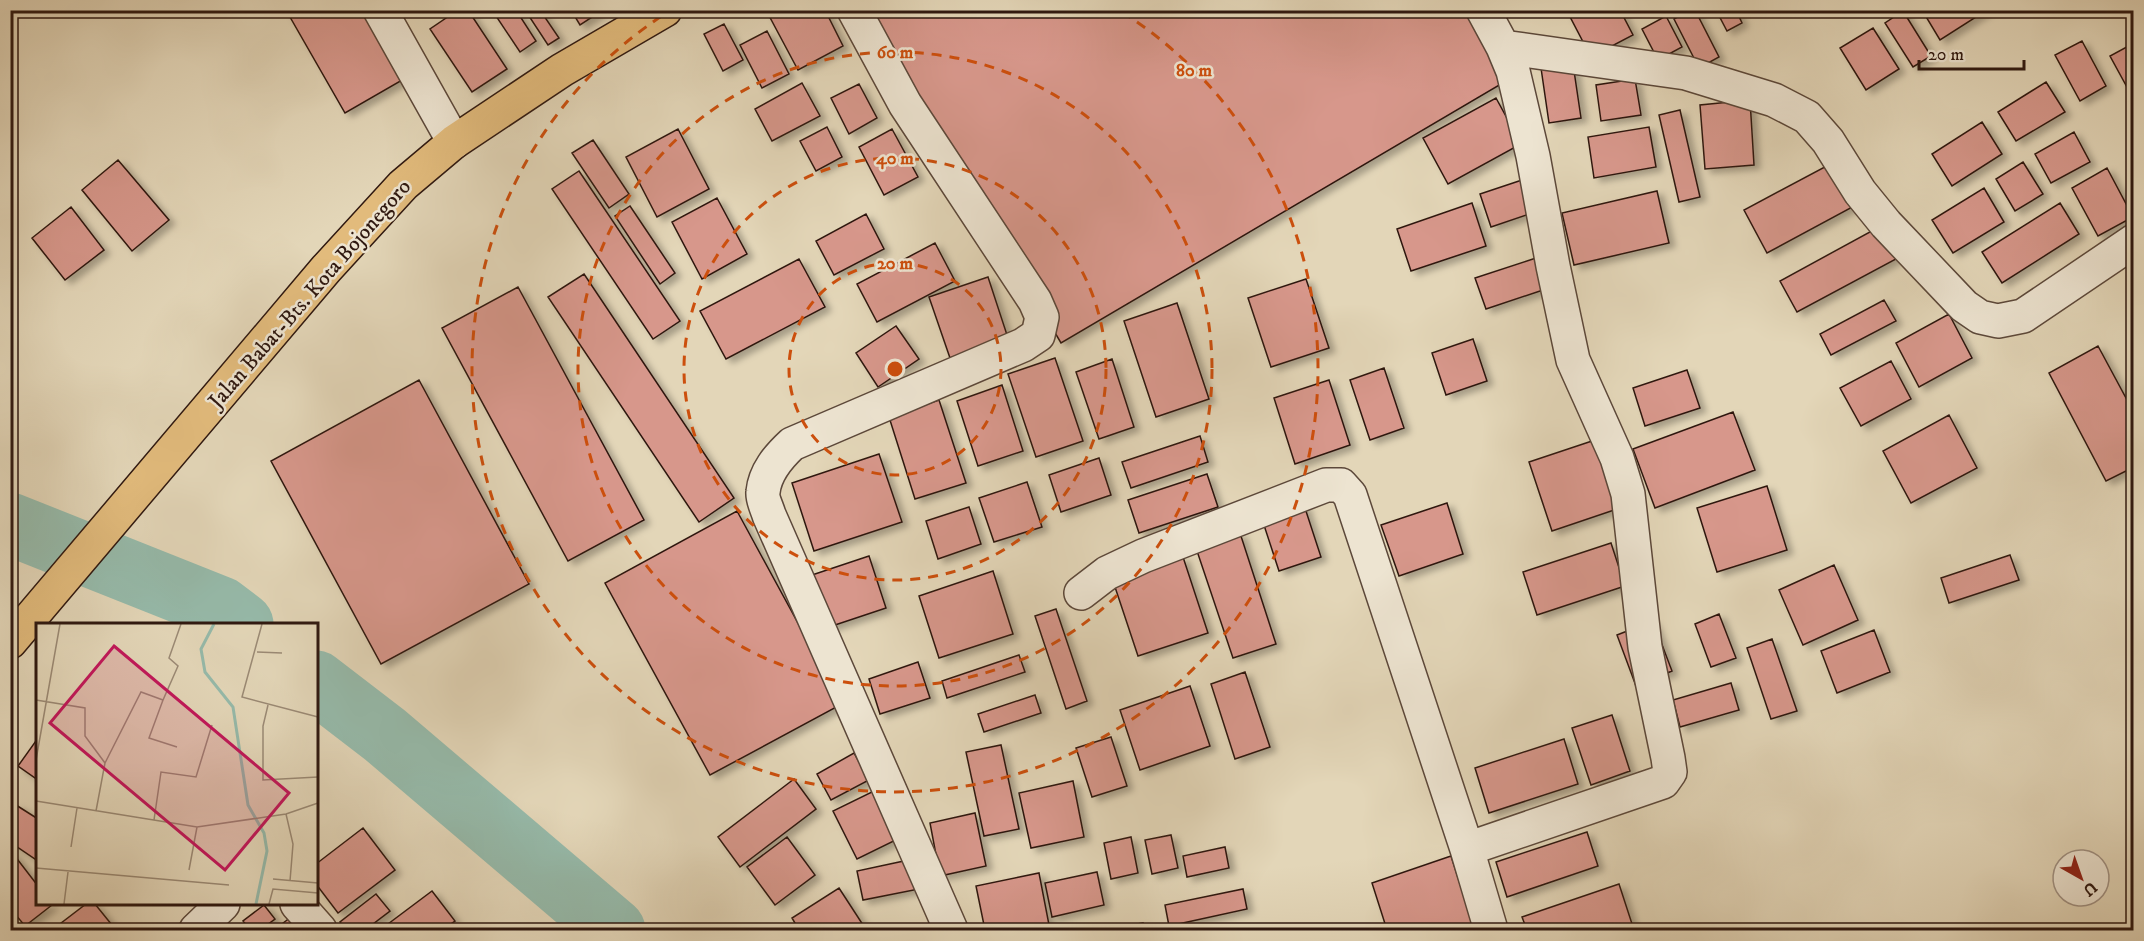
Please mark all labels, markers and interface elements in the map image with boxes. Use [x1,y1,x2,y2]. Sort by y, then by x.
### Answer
scale bar [1919,33,2024,71]
text: 60 m [877,42,914,64]
text: 20 m [1928,44,1964,66]
text: 80 m [1176,60,1213,82]
text: 40 m [875,148,914,170]
street label: Jalan Babat-Bts. Kota Bojonegoro [202,174,417,416]
text: 20 m [877,253,913,275]
centre of rings [885,359,905,379]
inset map [36,623,318,905]
north arrow [2051,848,2111,908]
text: U [2078,877,2101,901]

